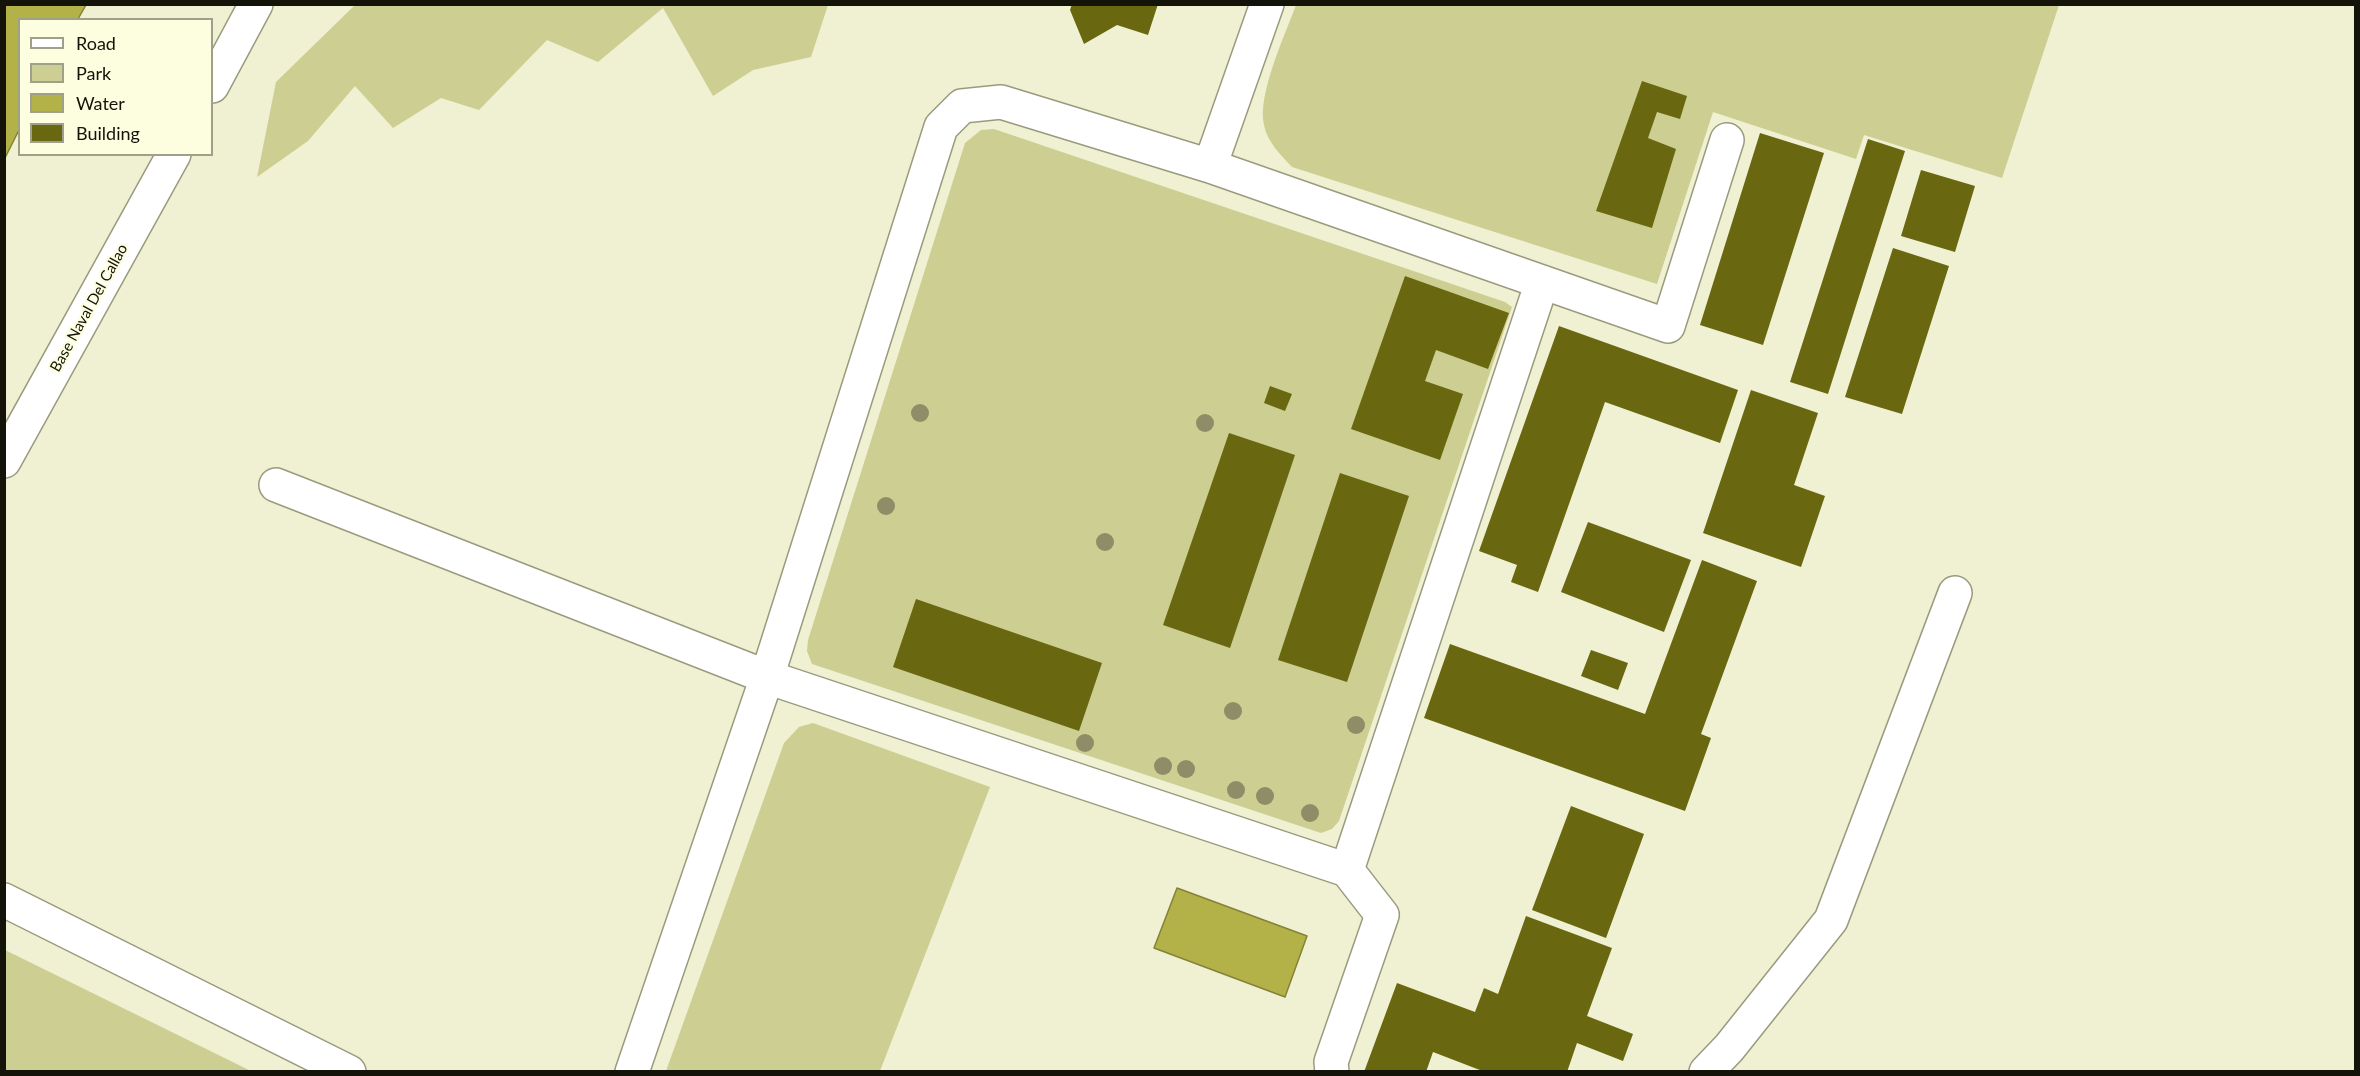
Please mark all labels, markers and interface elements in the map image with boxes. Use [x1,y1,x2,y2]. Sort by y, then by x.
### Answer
legend [18,18,213,156]
text: Road [76,32,116,54]
text: Park [76,62,111,84]
text: Water [76,92,125,114]
text: Building [76,122,140,144]
street label: Base Naval Del Callao [46,241,132,375]

